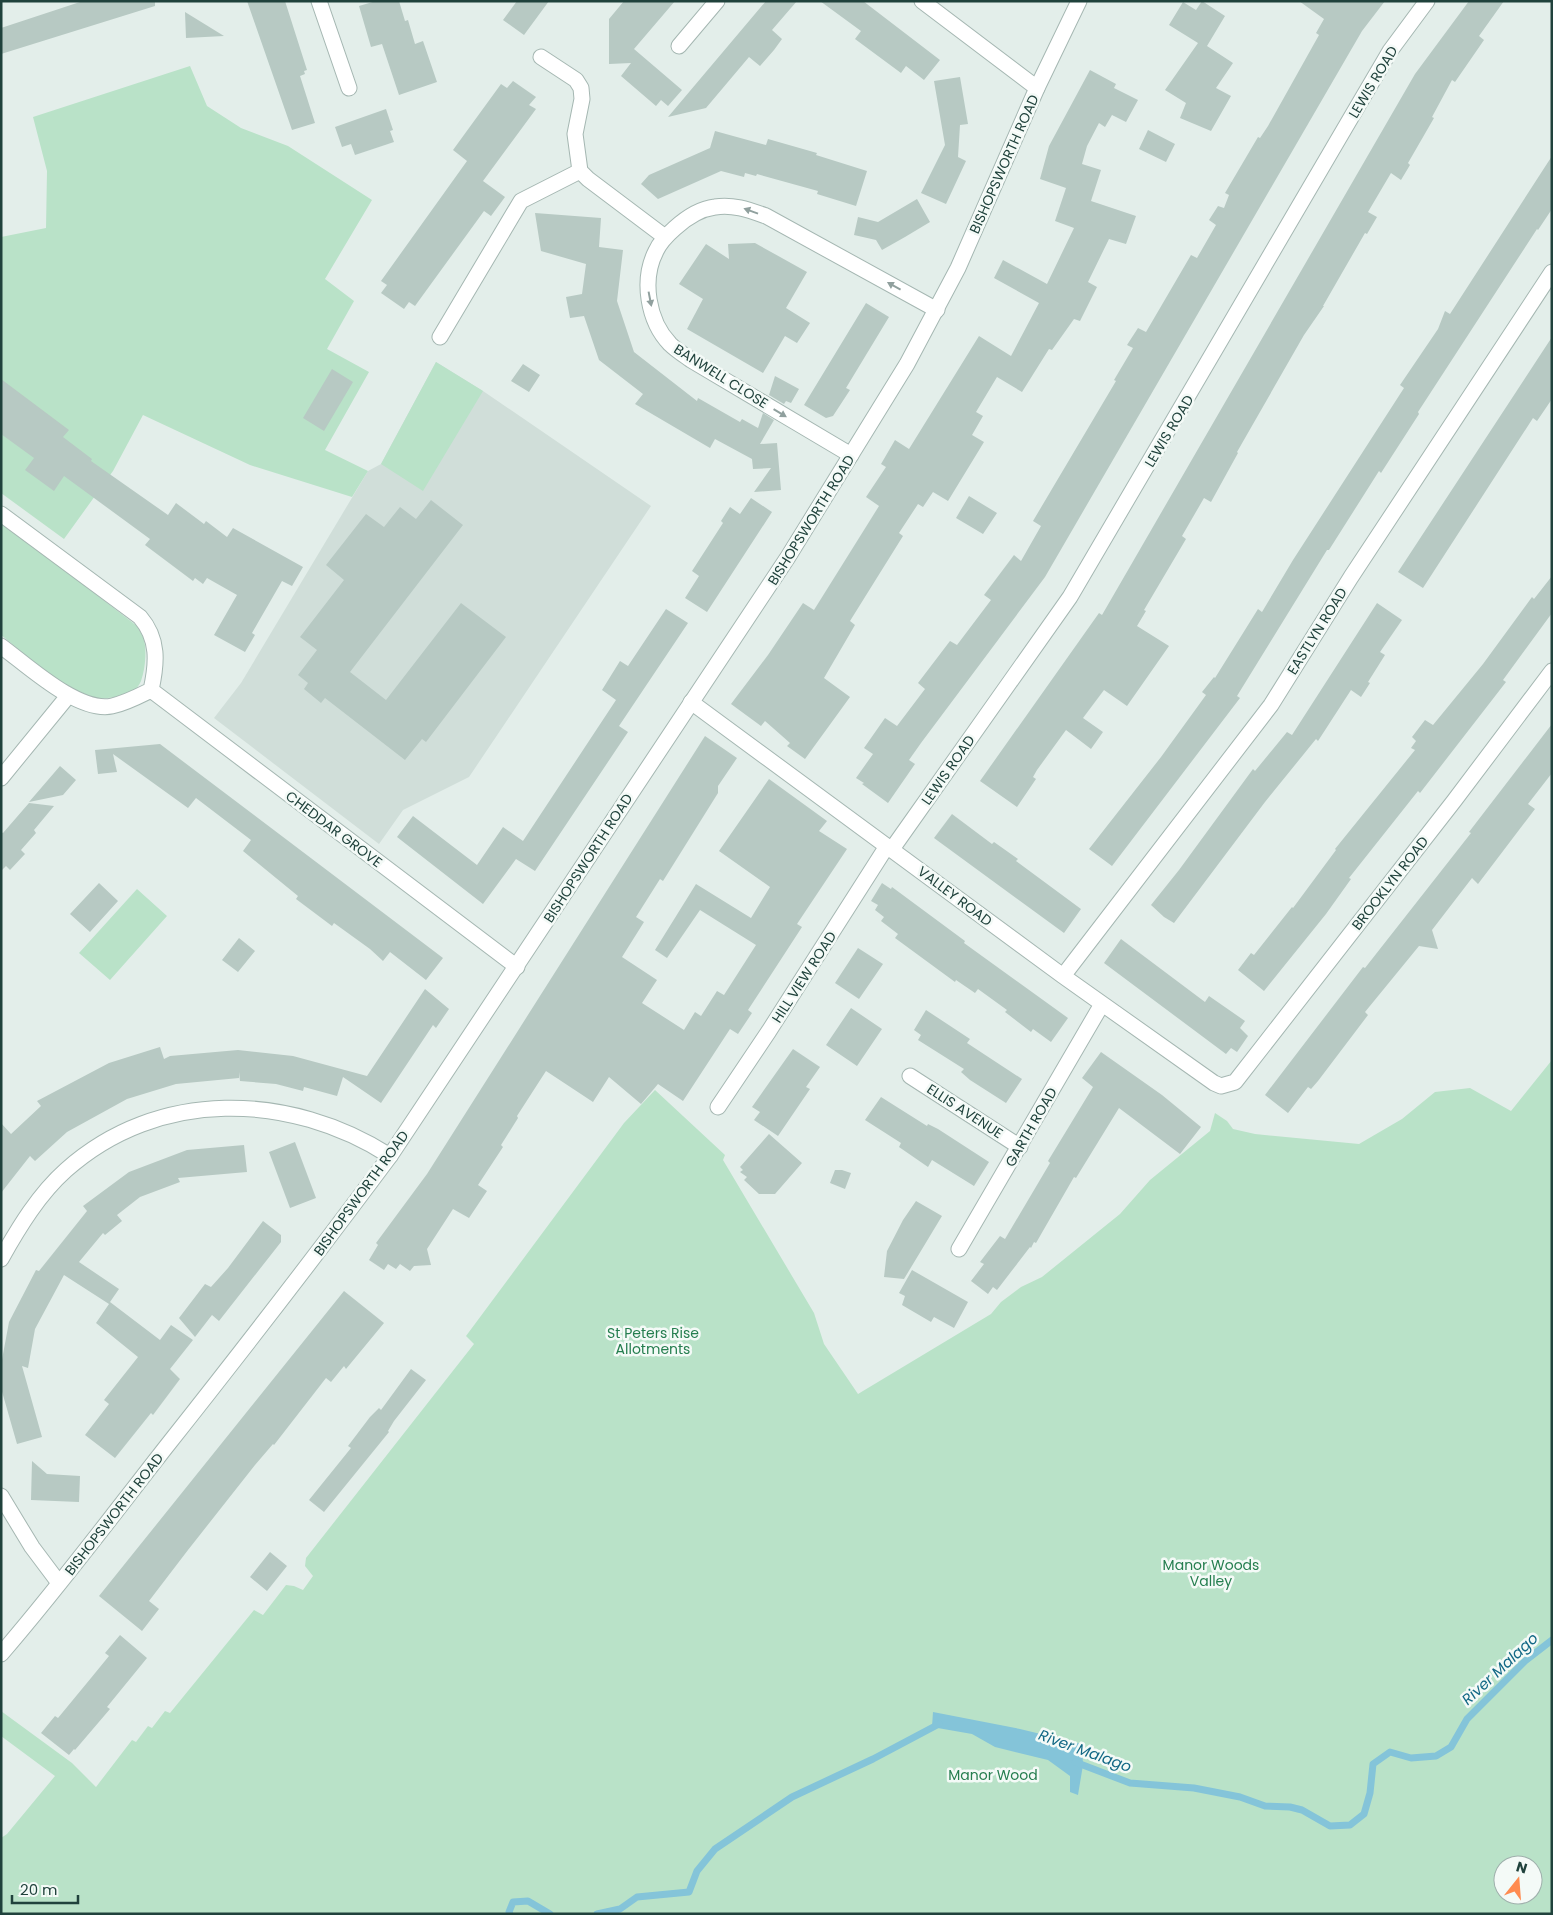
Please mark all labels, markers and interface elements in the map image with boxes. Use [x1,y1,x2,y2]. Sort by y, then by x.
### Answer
street label: LEWIS ROAD [1344,42,1403,122]
street label: BISHOPSWORTH ROAD [964,91,1044,237]
one-way arrow [743,207,758,214]
one-way arrow [888,282,901,291]
one-way arrow [646,292,654,308]
street label: BANWELL CLOSE [670,339,772,413]
street label: LEWIS ROAD [1140,391,1199,471]
one-way arrow [774,409,787,418]
street label: BISHOPSWORTH ROAD [763,451,859,589]
street label: EASTLYN ROAD [1282,584,1352,678]
street label: LEWIS ROAD [917,731,980,809]
street label: CHEDDAR GROVE [282,786,386,872]
street label: BISHOPSWORTH ROAD [539,789,637,926]
street label: BROOKLYN ROAD [1347,832,1433,934]
street label: VALLEY ROAD [913,861,997,931]
street label: HILL VIEW ROAD [767,927,841,1027]
street label: ELLIS AVENUE [923,1079,1007,1143]
street label: GARTH ROAD [1000,1084,1062,1170]
street label: BISHOPSWORTH ROAD [309,1126,413,1260]
park label: St Peters Rise Allotments [607,1323,699,1359]
street label: BISHOPSWORTH ROAD [60,1449,168,1579]
park label: Manor Woods Valley [1163,1555,1259,1591]
water label: River Malago [1457,1628,1542,1709]
water label: River Malago [1036,1724,1134,1777]
park label: Manor Wood [948,1765,1038,1785]
north arrow [1493,1855,1543,1905]
text: N [1514,1856,1530,1879]
scale bar [12,1872,79,1904]
text: 20 m [20,1879,58,1900]

